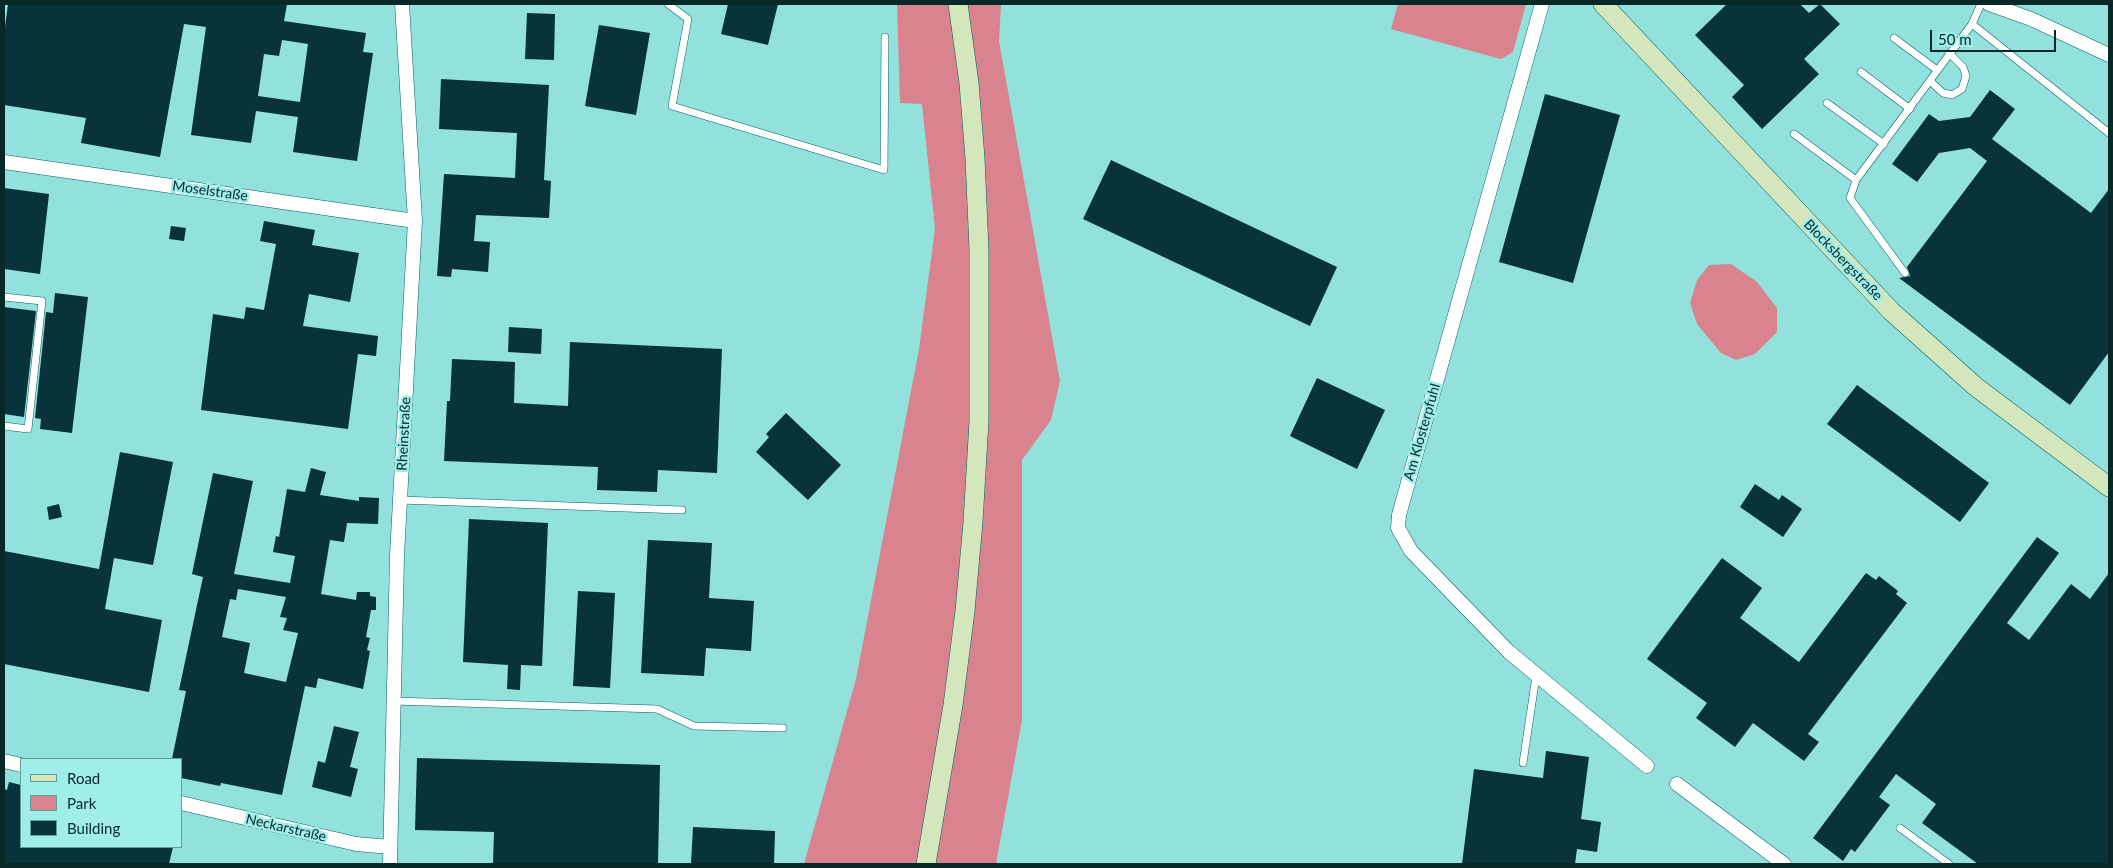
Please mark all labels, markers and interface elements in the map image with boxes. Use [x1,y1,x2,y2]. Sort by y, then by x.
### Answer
scale bar [1933,20,2059,52]
text: 50 m [1938,30,1972,48]
street label: Moselstraße [171,177,249,205]
street label: Blocksbergstraße [1800,216,1886,304]
street label: Am Klosterpfuhl [1400,382,1444,482]
street label: Rheinstraße [394,397,414,471]
legend [20,758,182,848]
text: Road [67,769,100,787]
text: Park [67,794,96,812]
street label: Neckarstraße [244,811,328,845]
text: Building [67,819,120,837]

